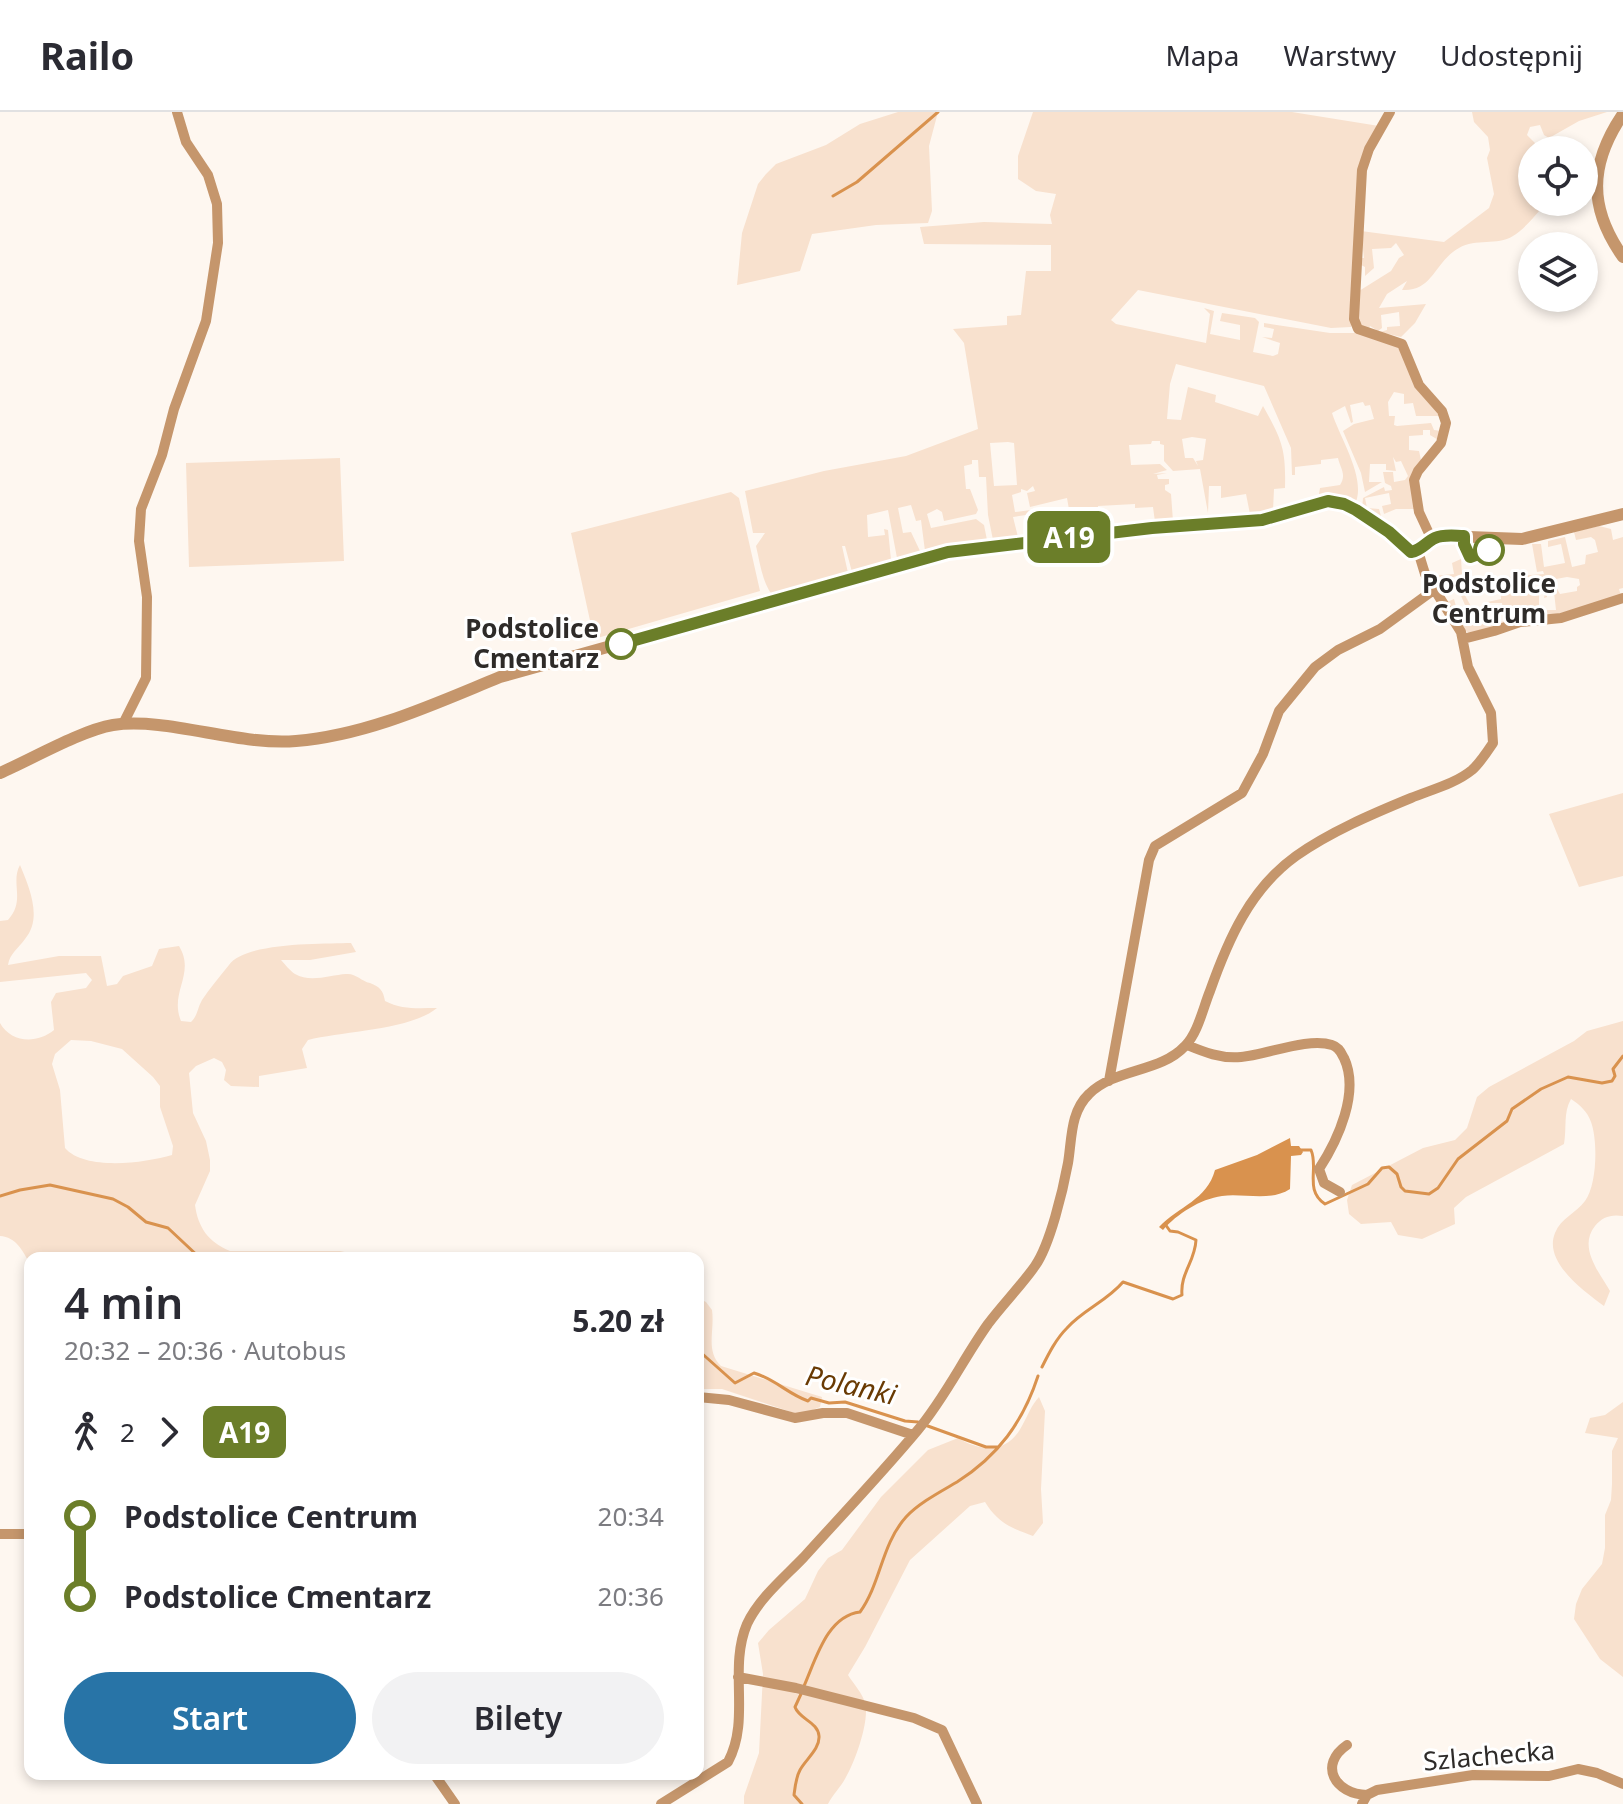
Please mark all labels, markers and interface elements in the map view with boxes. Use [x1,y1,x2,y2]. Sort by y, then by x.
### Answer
text: Railo [40,29,134,81]
text: Mapa [1165,36,1240,74]
text: Warstwy [1284,36,1396,74]
text: Udostępnij [1440,36,1583,74]
map controls [1518,136,1598,312]
button: locate [1518,136,1598,216]
button: layers [1518,232,1598,312]
line badge: A19 [1023,511,1115,563]
text: A19 [1043,518,1095,556]
marker: Podstolice Centrum [1474,535,1504,565]
place label: Podstolice Centrum [1422,565,1556,631]
place label: Podstolice Cmentarz [465,610,599,676]
marker: Podstolice Cmentarz [606,629,636,659]
text: 4 min [64,1272,183,1332]
text: 5.20 zł [572,1300,664,1341]
text: 20:32 – 20:36 · Autobus [64,1332,346,1368]
water label: Polanki [802,1355,901,1413]
icon: walk [64,1410,108,1454]
icon: forward [147,1410,191,1454]
text: A19 [219,1413,270,1451]
text: 2 [120,1414,135,1450]
text: Podstolice Centrum [124,1496,418,1537]
text: 20:34 [598,1498,664,1534]
text: Podstolice Cmentarz [124,1576,431,1617]
text: 20:36 [598,1578,664,1614]
button: Start [64,1672,356,1764]
button: Bilety [372,1672,664,1764]
street label: Szlachecka [1422,1731,1556,1779]

